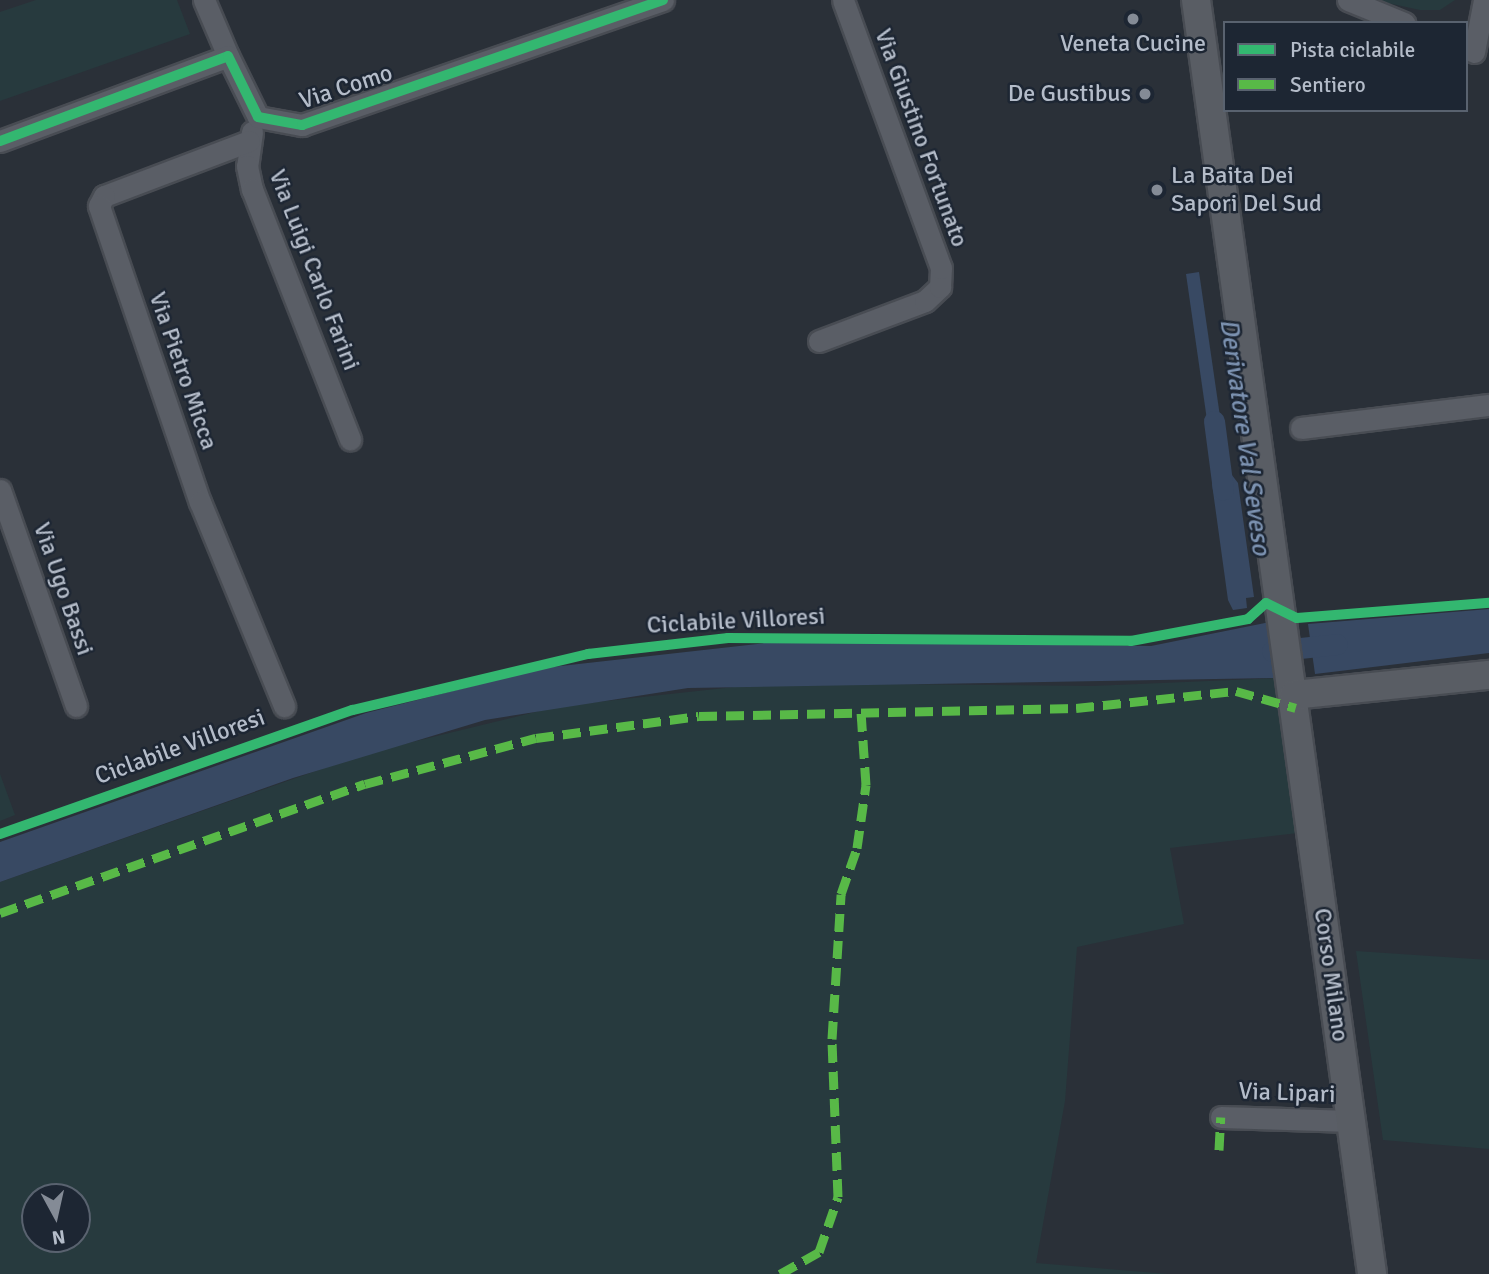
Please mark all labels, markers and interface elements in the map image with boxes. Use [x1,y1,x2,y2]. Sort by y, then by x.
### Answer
marker: Veneta Cucine [1125,11,1141,27]
legend [1223,21,1468,112]
street label: Via Giustino Fortunato [868,25,974,251]
place label: Veneta Cucine [1060,30,1206,58]
text: Pista ciclabile [1290,37,1415,63]
street label: Via Como [296,58,396,116]
text: Sentiero [1290,72,1366,98]
place label: De Gustibus [1008,80,1131,108]
marker: De Gustibus [1137,86,1153,102]
place label: La Baita Dei Sapori Del Sud [1171,162,1322,218]
street label: Via Luigi Carlo Farini [262,166,366,374]
marker: La Baita Dei Sapori Del Sud [1149,182,1165,198]
street label: Via Pietro Micca [143,288,223,454]
water label: Derivatore Val Seveso [1212,317,1276,557]
street label: Via Ugo Bassi [27,519,99,659]
street label: Ciclabile Villoresi [646,602,826,640]
street label: Ciclabile Villoresi [91,703,269,791]
street label: Corso Milano [1307,906,1355,1044]
street label: Via Lipari [1238,1077,1336,1109]
north arrow [21,1183,91,1253]
text: N [50,1224,67,1250]

